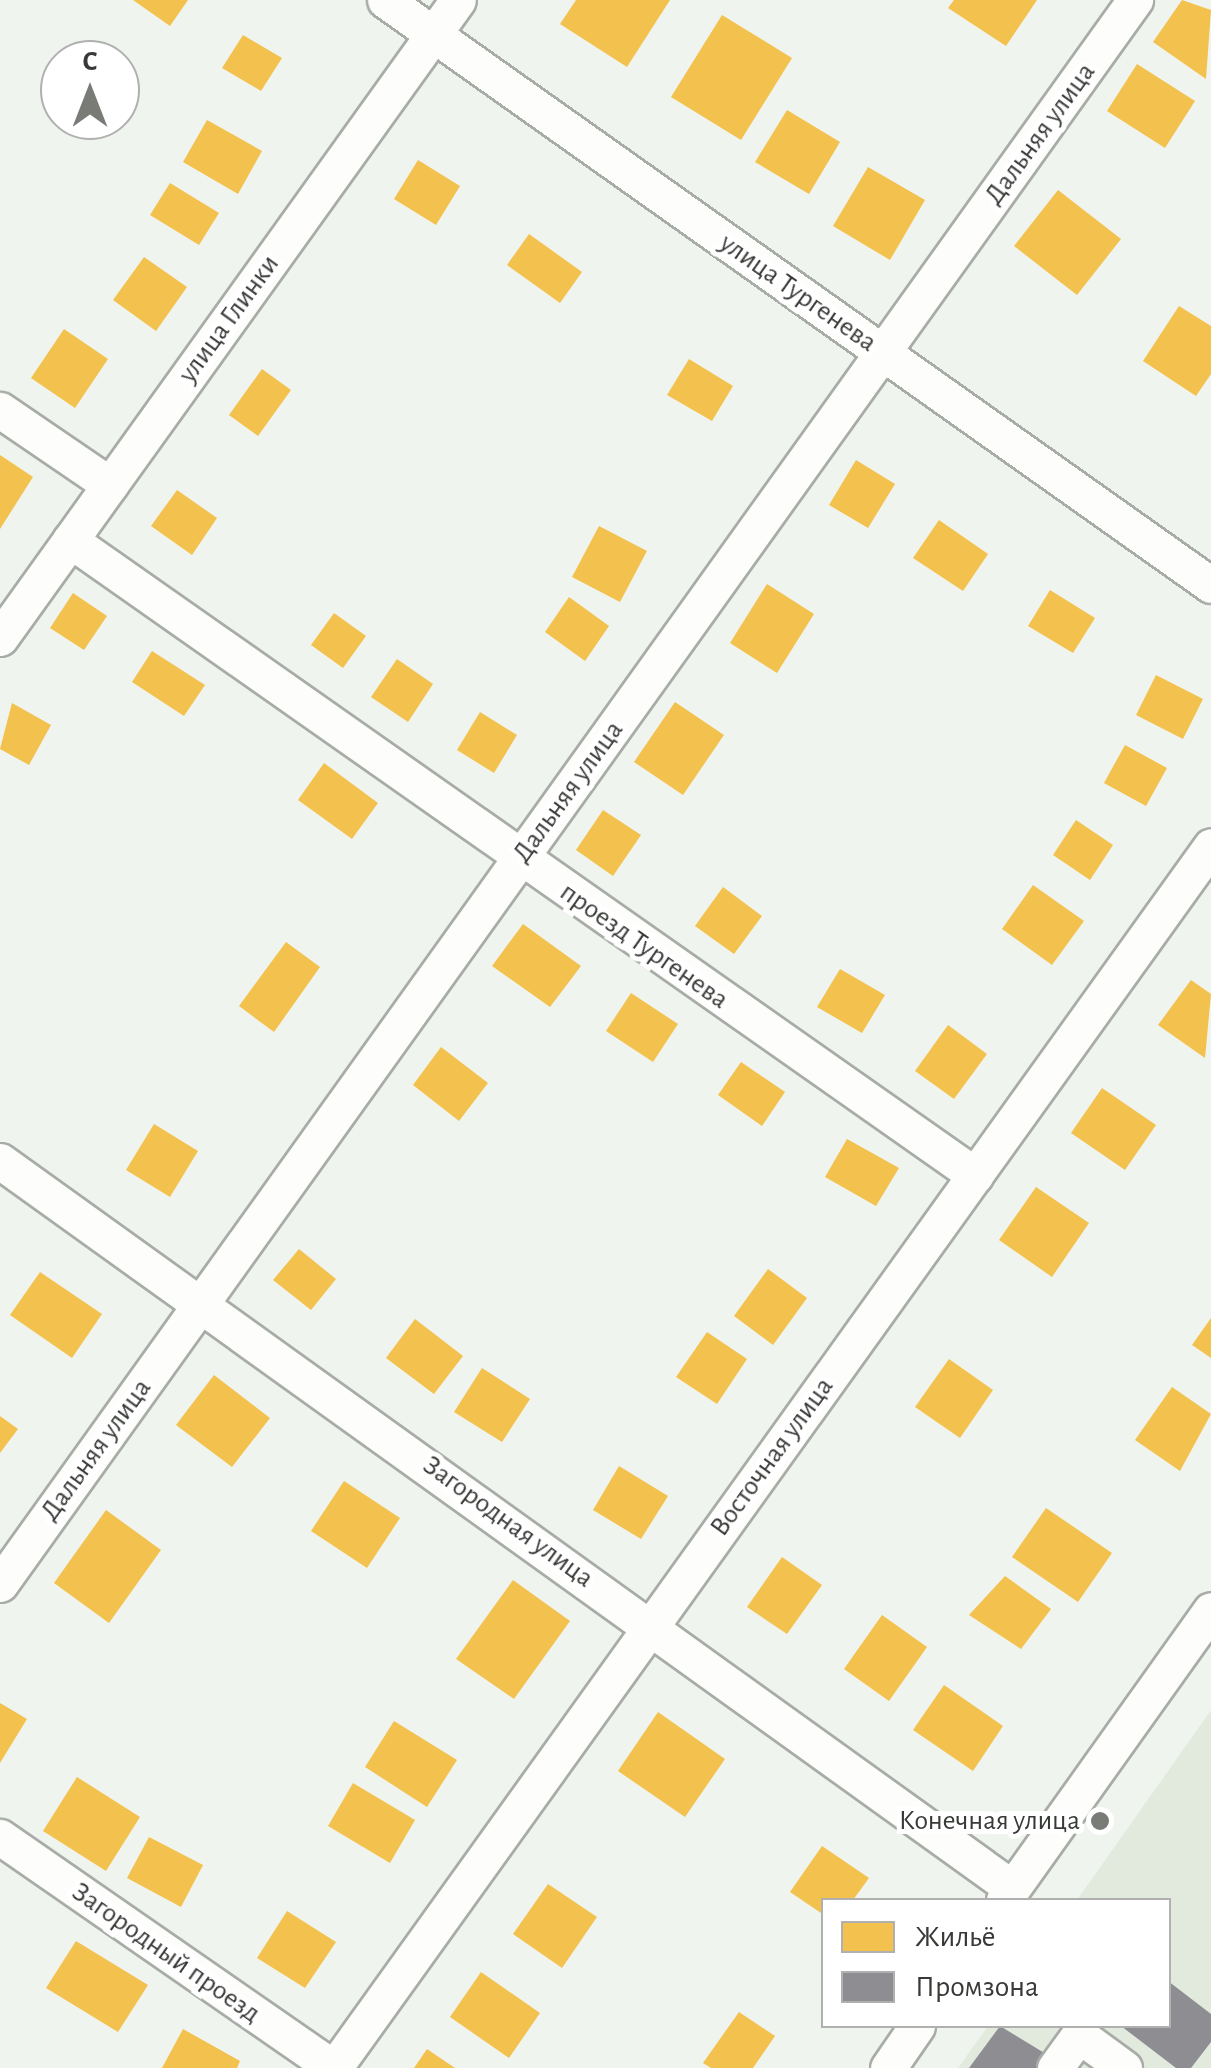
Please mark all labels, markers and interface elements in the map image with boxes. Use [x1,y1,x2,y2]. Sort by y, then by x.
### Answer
north arrow [40,40,140,140]
text: С [82,48,98,76]
street label: Дальняя улица [977,56,1103,212]
street label: улица Тургенева [713,226,883,360]
street label: улица Глинки [171,248,287,390]
street label: Дальняя улица [505,714,631,870]
street label: проезд Тургенева [553,875,735,1017]
street label: Восточная улица [703,1371,841,1543]
street label: Дальняя улица [33,1372,159,1528]
street label: Загородная улица [416,1449,600,1595]
place label: Конечная улица [899,1804,1080,1838]
marker: Конечная улица [1089,1810,1111,1832]
street label: Загородный проезд [65,1875,267,2031]
legend [821,1898,1171,2028]
text: Жильё [915,1922,996,1952]
text: Промзона [915,1972,1039,2002]

